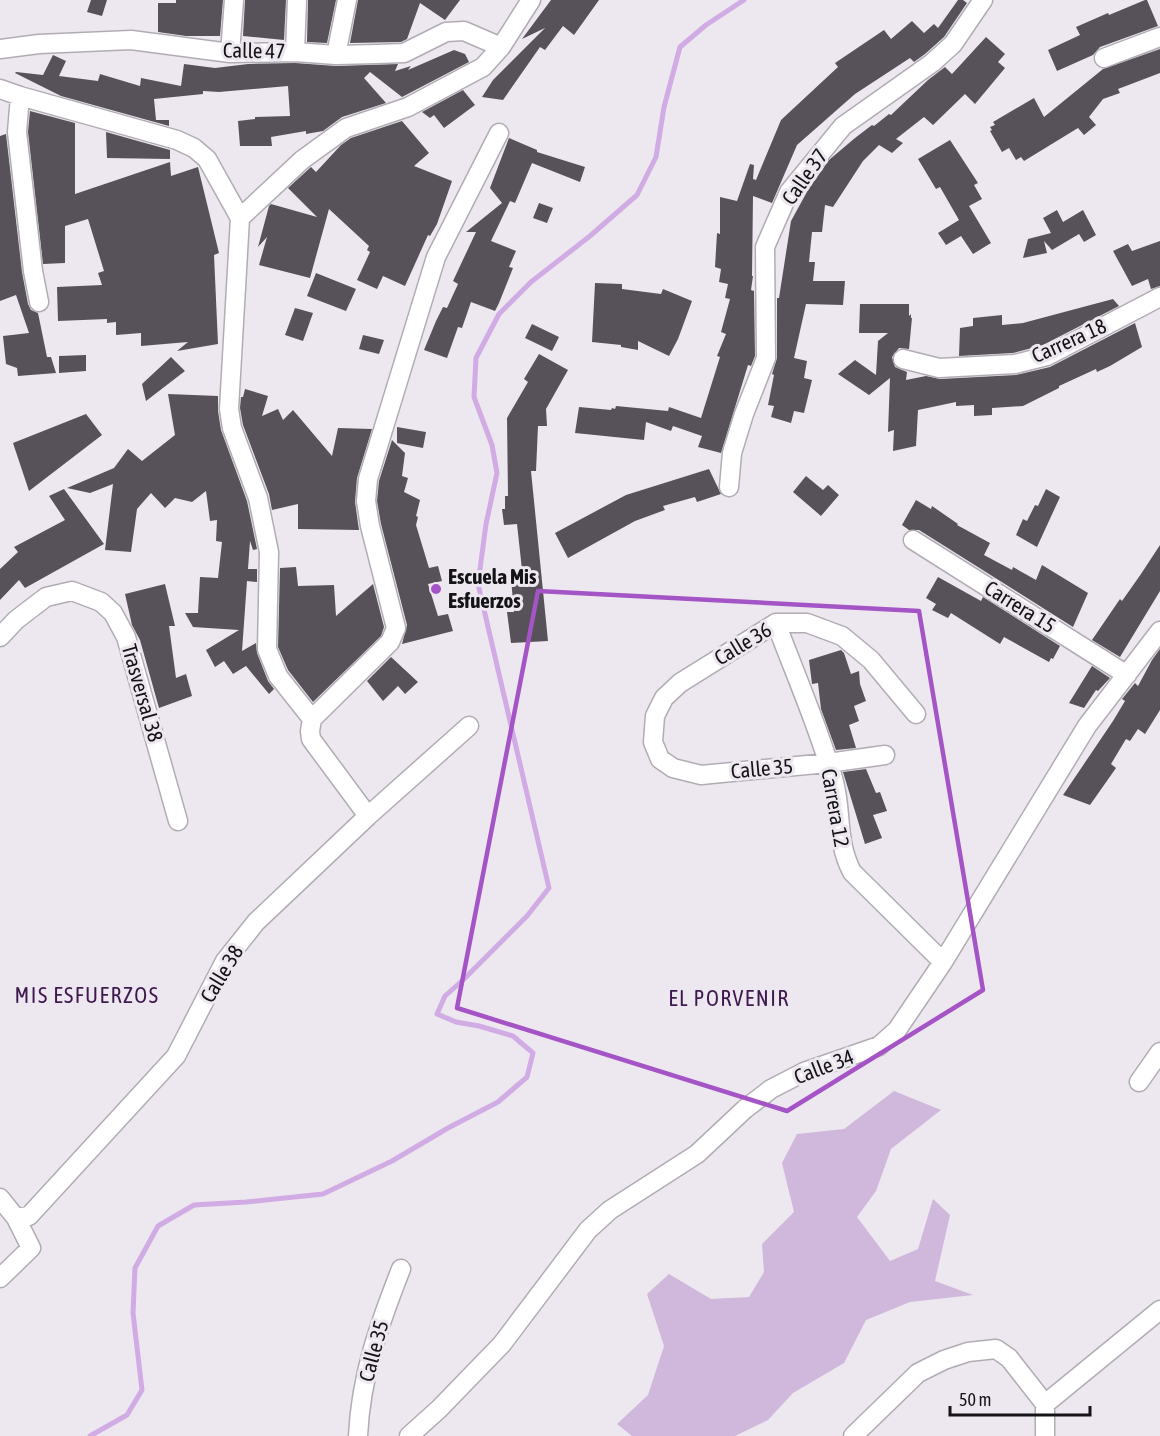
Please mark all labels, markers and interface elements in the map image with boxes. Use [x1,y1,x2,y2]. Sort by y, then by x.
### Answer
street label: Calle 47 [223,37,285,63]
street label: Calle 37 [776,144,832,209]
street label: Carrera 18 [1027,313,1110,367]
place label: Escuela Mis Esfuerzos [448,564,537,612]
street label: Carrera 15 [981,575,1061,637]
marker: Escuela Mis Esfuerzos [429,582,443,596]
street label: Calle 36 [710,617,775,669]
street label: Trasversal 38 [118,641,168,744]
street label: Calle 35 [730,753,794,783]
street label: Carrera 12 [817,767,855,849]
street label: Calle 38 [195,941,248,1006]
district label: MIS ESFUERZOS [15,982,159,1008]
district label: EL PORVENIR [668,985,790,1011]
street label: Calle 34 [790,1044,857,1088]
street label: Calle 35 [353,1318,393,1384]
scale bar [950,1379,1090,1417]
text: 50 m [959,1389,991,1410]

